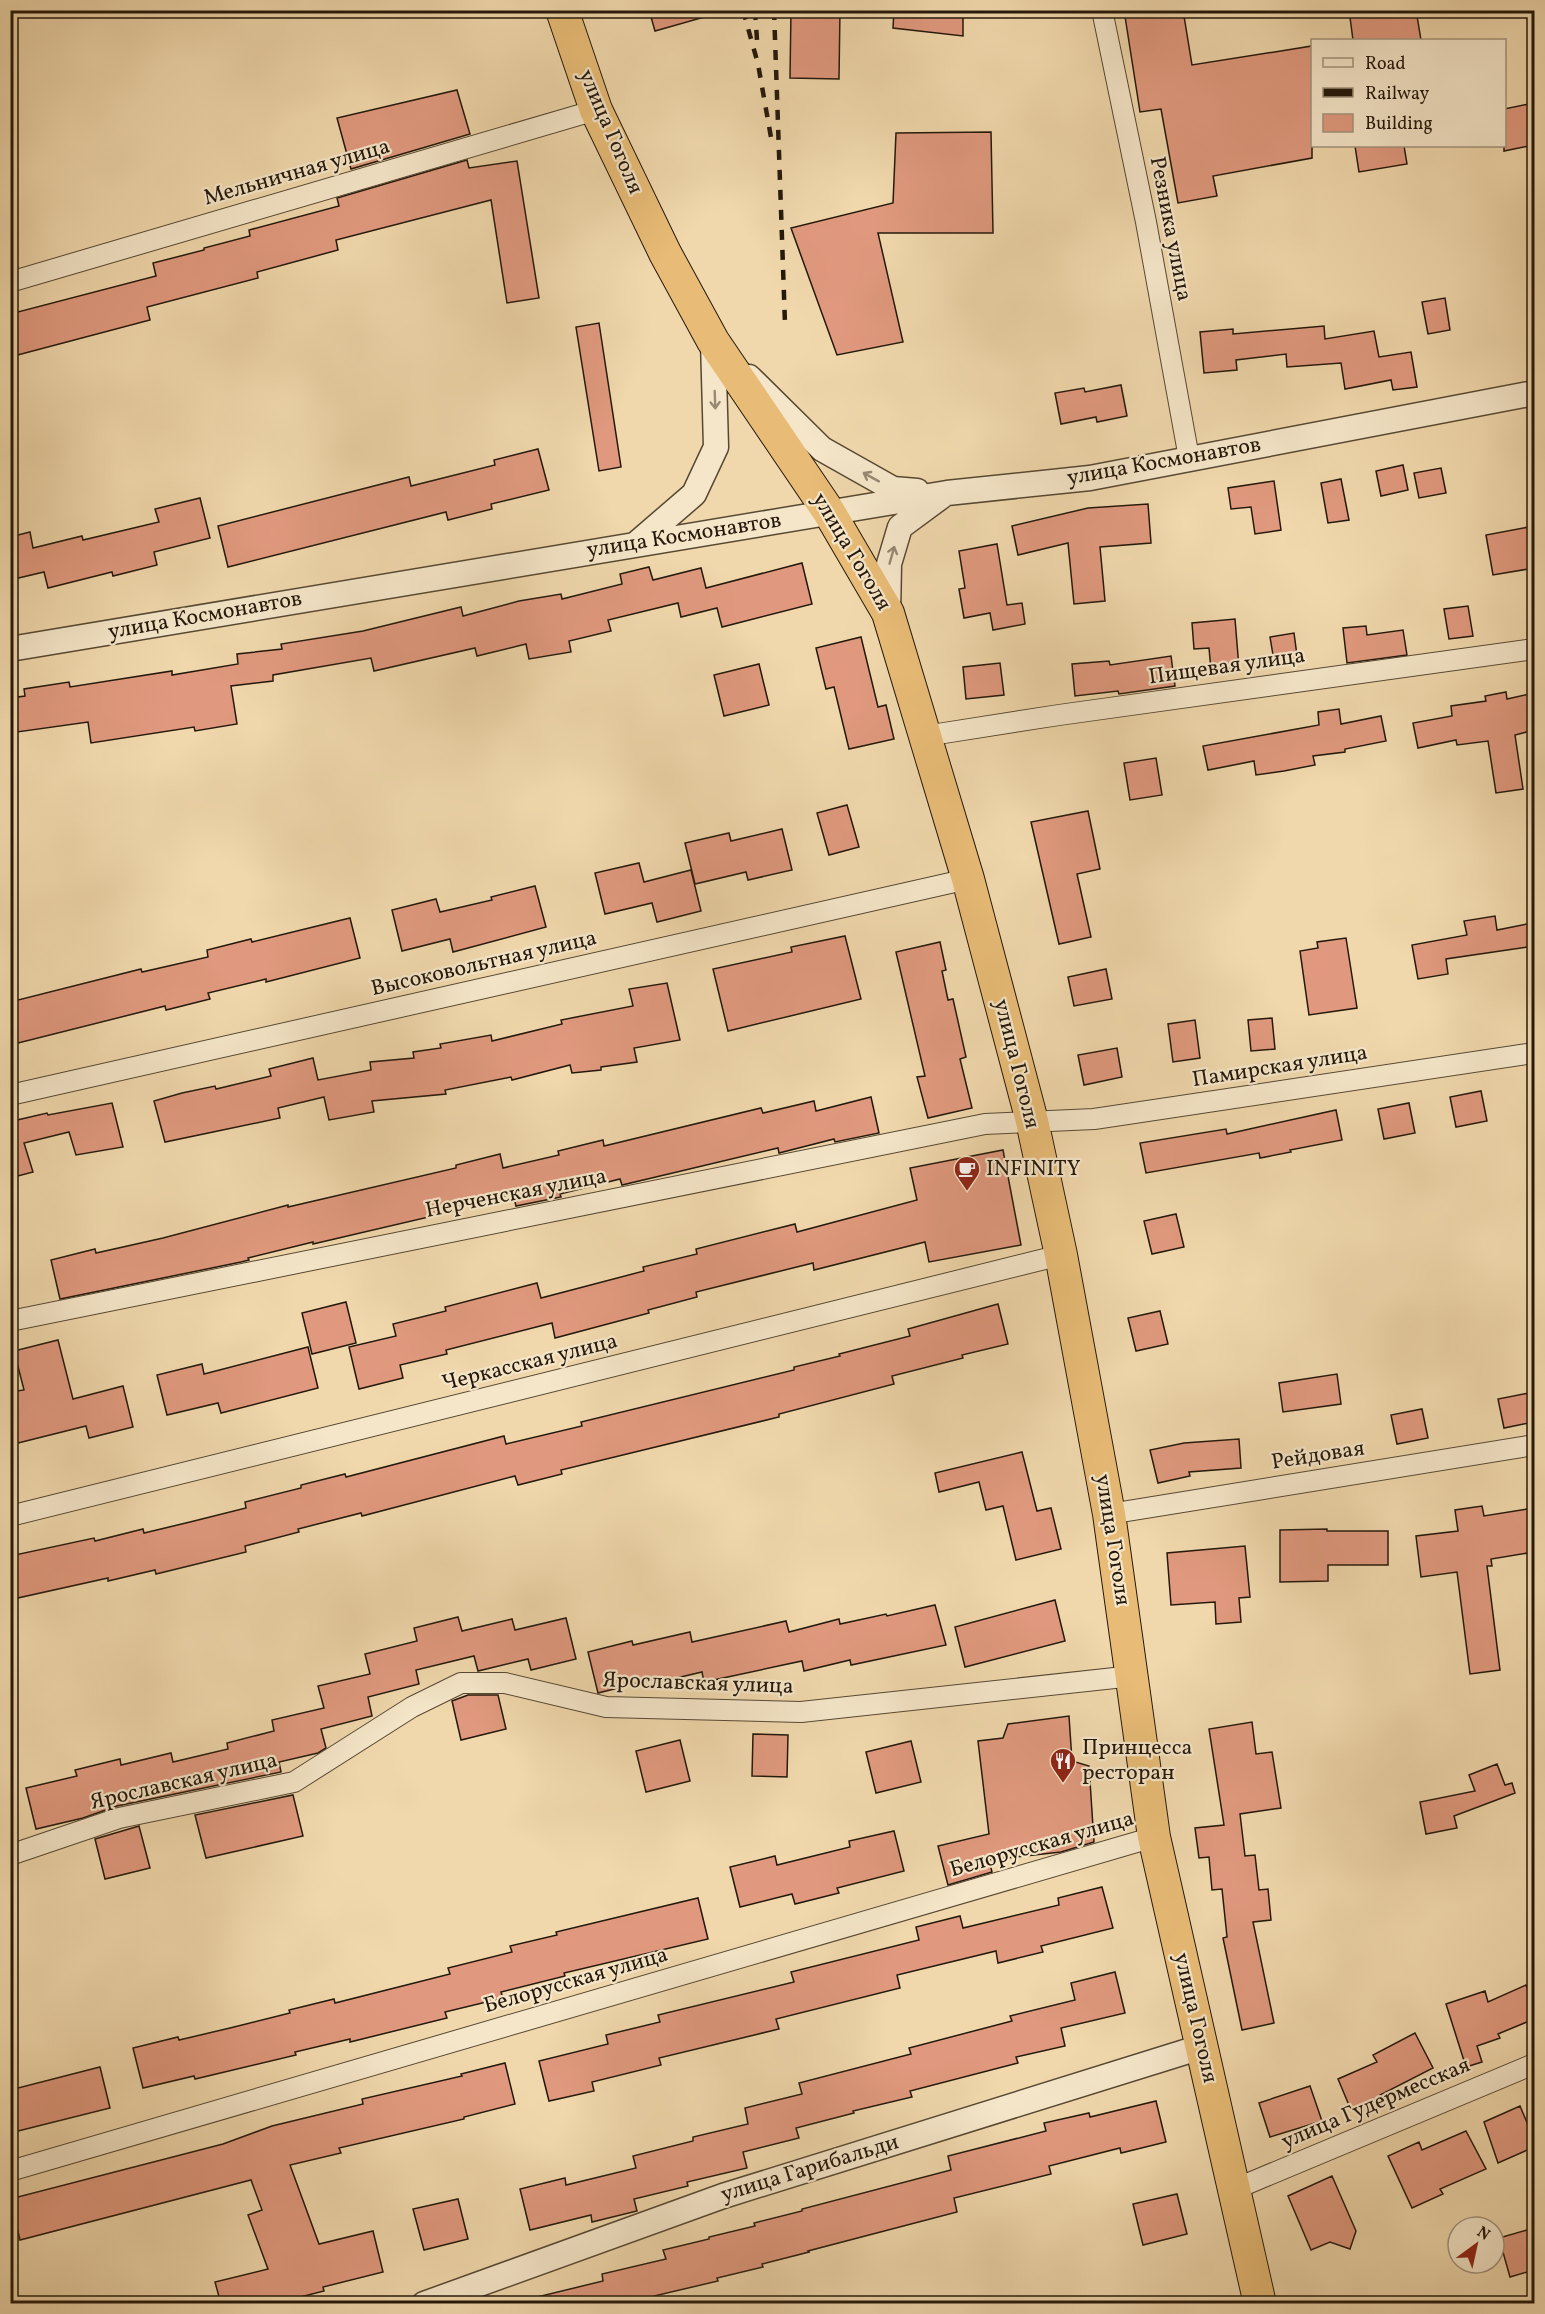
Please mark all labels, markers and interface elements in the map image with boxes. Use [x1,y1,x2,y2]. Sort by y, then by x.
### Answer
legend [1311,39,1506,147]
text: Road [1365,52,1406,77]
street label: улица Гоголя [570,65,650,199]
text: Railway [1365,82,1429,107]
text: Building [1365,112,1433,137]
street label: Мельничная улица [200,132,394,214]
street label: Резника улица [1141,154,1199,304]
one-way arrow [709,389,720,409]
street label: улица Космонавтов [1064,430,1264,494]
one-way arrow [862,471,880,482]
street label: улица Гоголя [804,487,898,617]
street label: улица Космонавтов [584,505,784,567]
one-way arrow [887,546,898,565]
street label: улица Космонавтов [105,584,305,648]
street label: Пищевая улица [1147,641,1307,693]
street label: Высоковольтная улица [368,923,600,1005]
street label: улица Гоголя [985,996,1047,1132]
street label: Памирская улица [1190,1038,1370,1096]
cafe icon: INFINITY [952,1154,982,1192]
place label: INFINITY [986,1154,1081,1185]
street label: Нерченская улица [423,1161,609,1227]
street label: Черкасская улица [439,1326,621,1400]
street label: Рейдовая [1269,1433,1367,1479]
street label: улица Гоголя [1086,1472,1138,1608]
street label: Ярославская улица [602,1665,794,1703]
place label: Принцесса ресторан [1082,1733,1192,1789]
street label: Ярославская улица [87,1745,281,1819]
restaurant icon: Принцесса ресторан [1048,1746,1078,1784]
street label: Белорусская улица [946,1804,1138,1886]
street label: Белорусская улица [480,1940,672,2022]
street label: улица Гоголя [1165,1950,1225,2086]
street label: улица Гудермесская [1277,2050,1475,2158]
street label: улица Гарибальди [717,2127,903,2211]
north arrow [1446,2215,1506,2275]
text: N [1472,2222,1494,2247]

